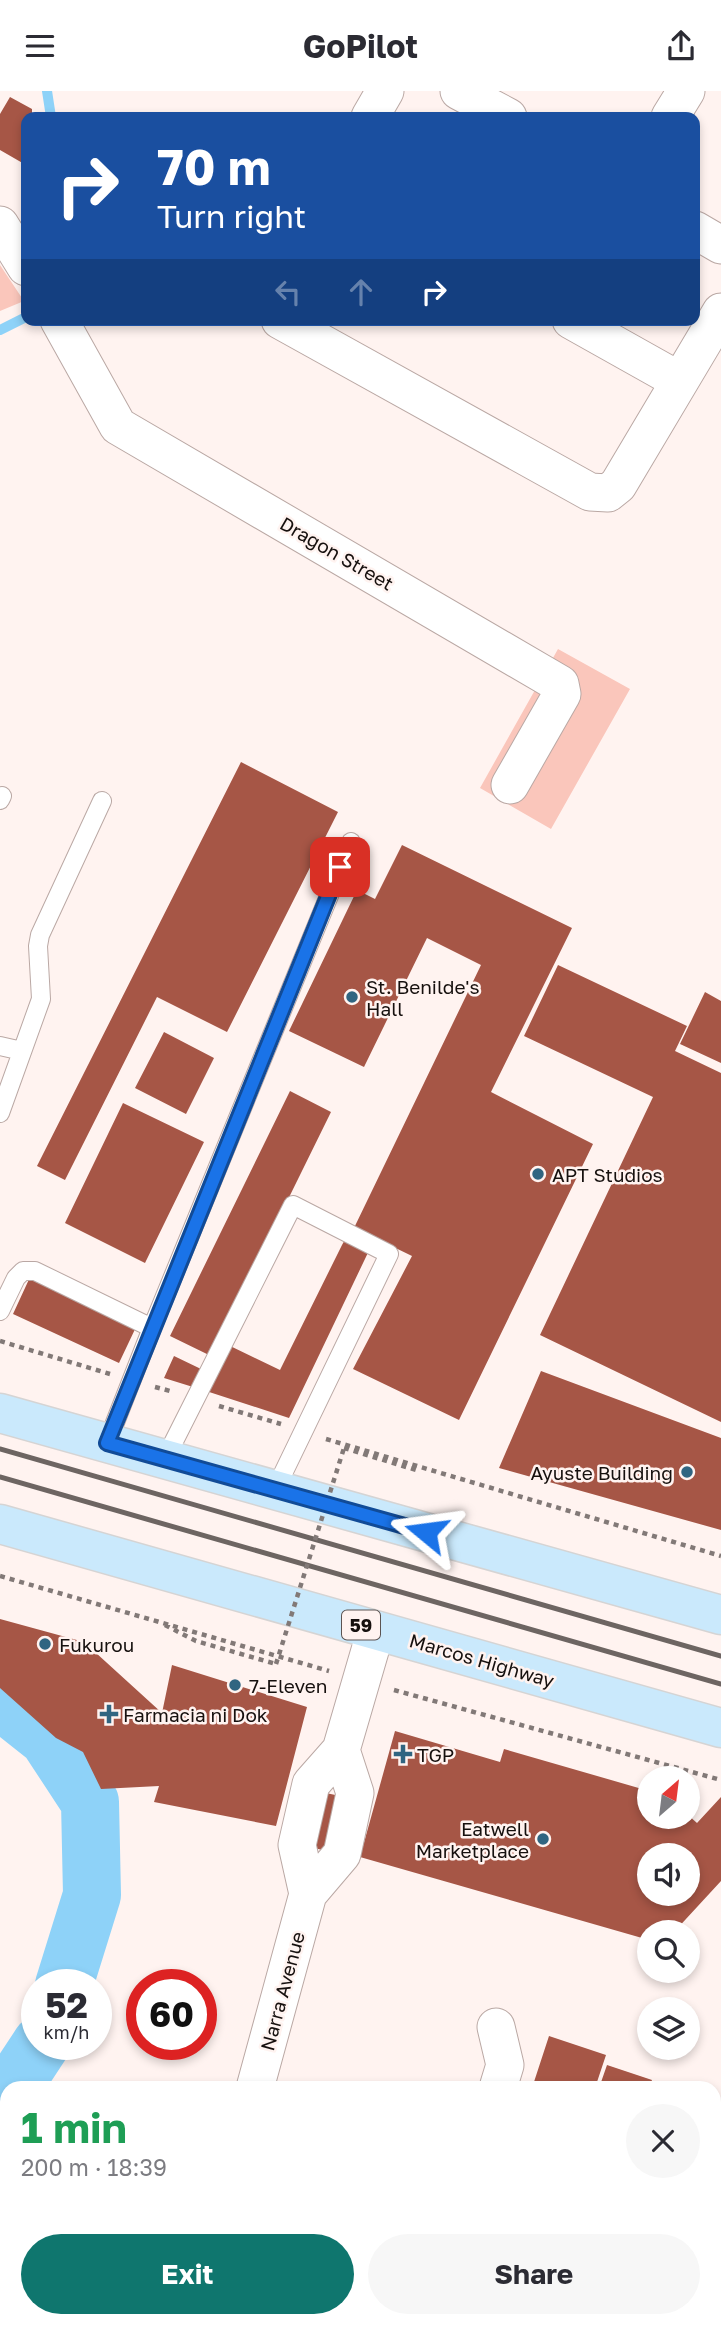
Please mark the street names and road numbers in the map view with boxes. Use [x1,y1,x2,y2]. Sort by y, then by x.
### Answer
street label: Dragon Street [276,511,398,595]
road number: 59 [342,1611,380,1639]
street label: Marcos Highway [407,1628,557,1692]
street label: Narra Avenue [255,1929,309,2053]

